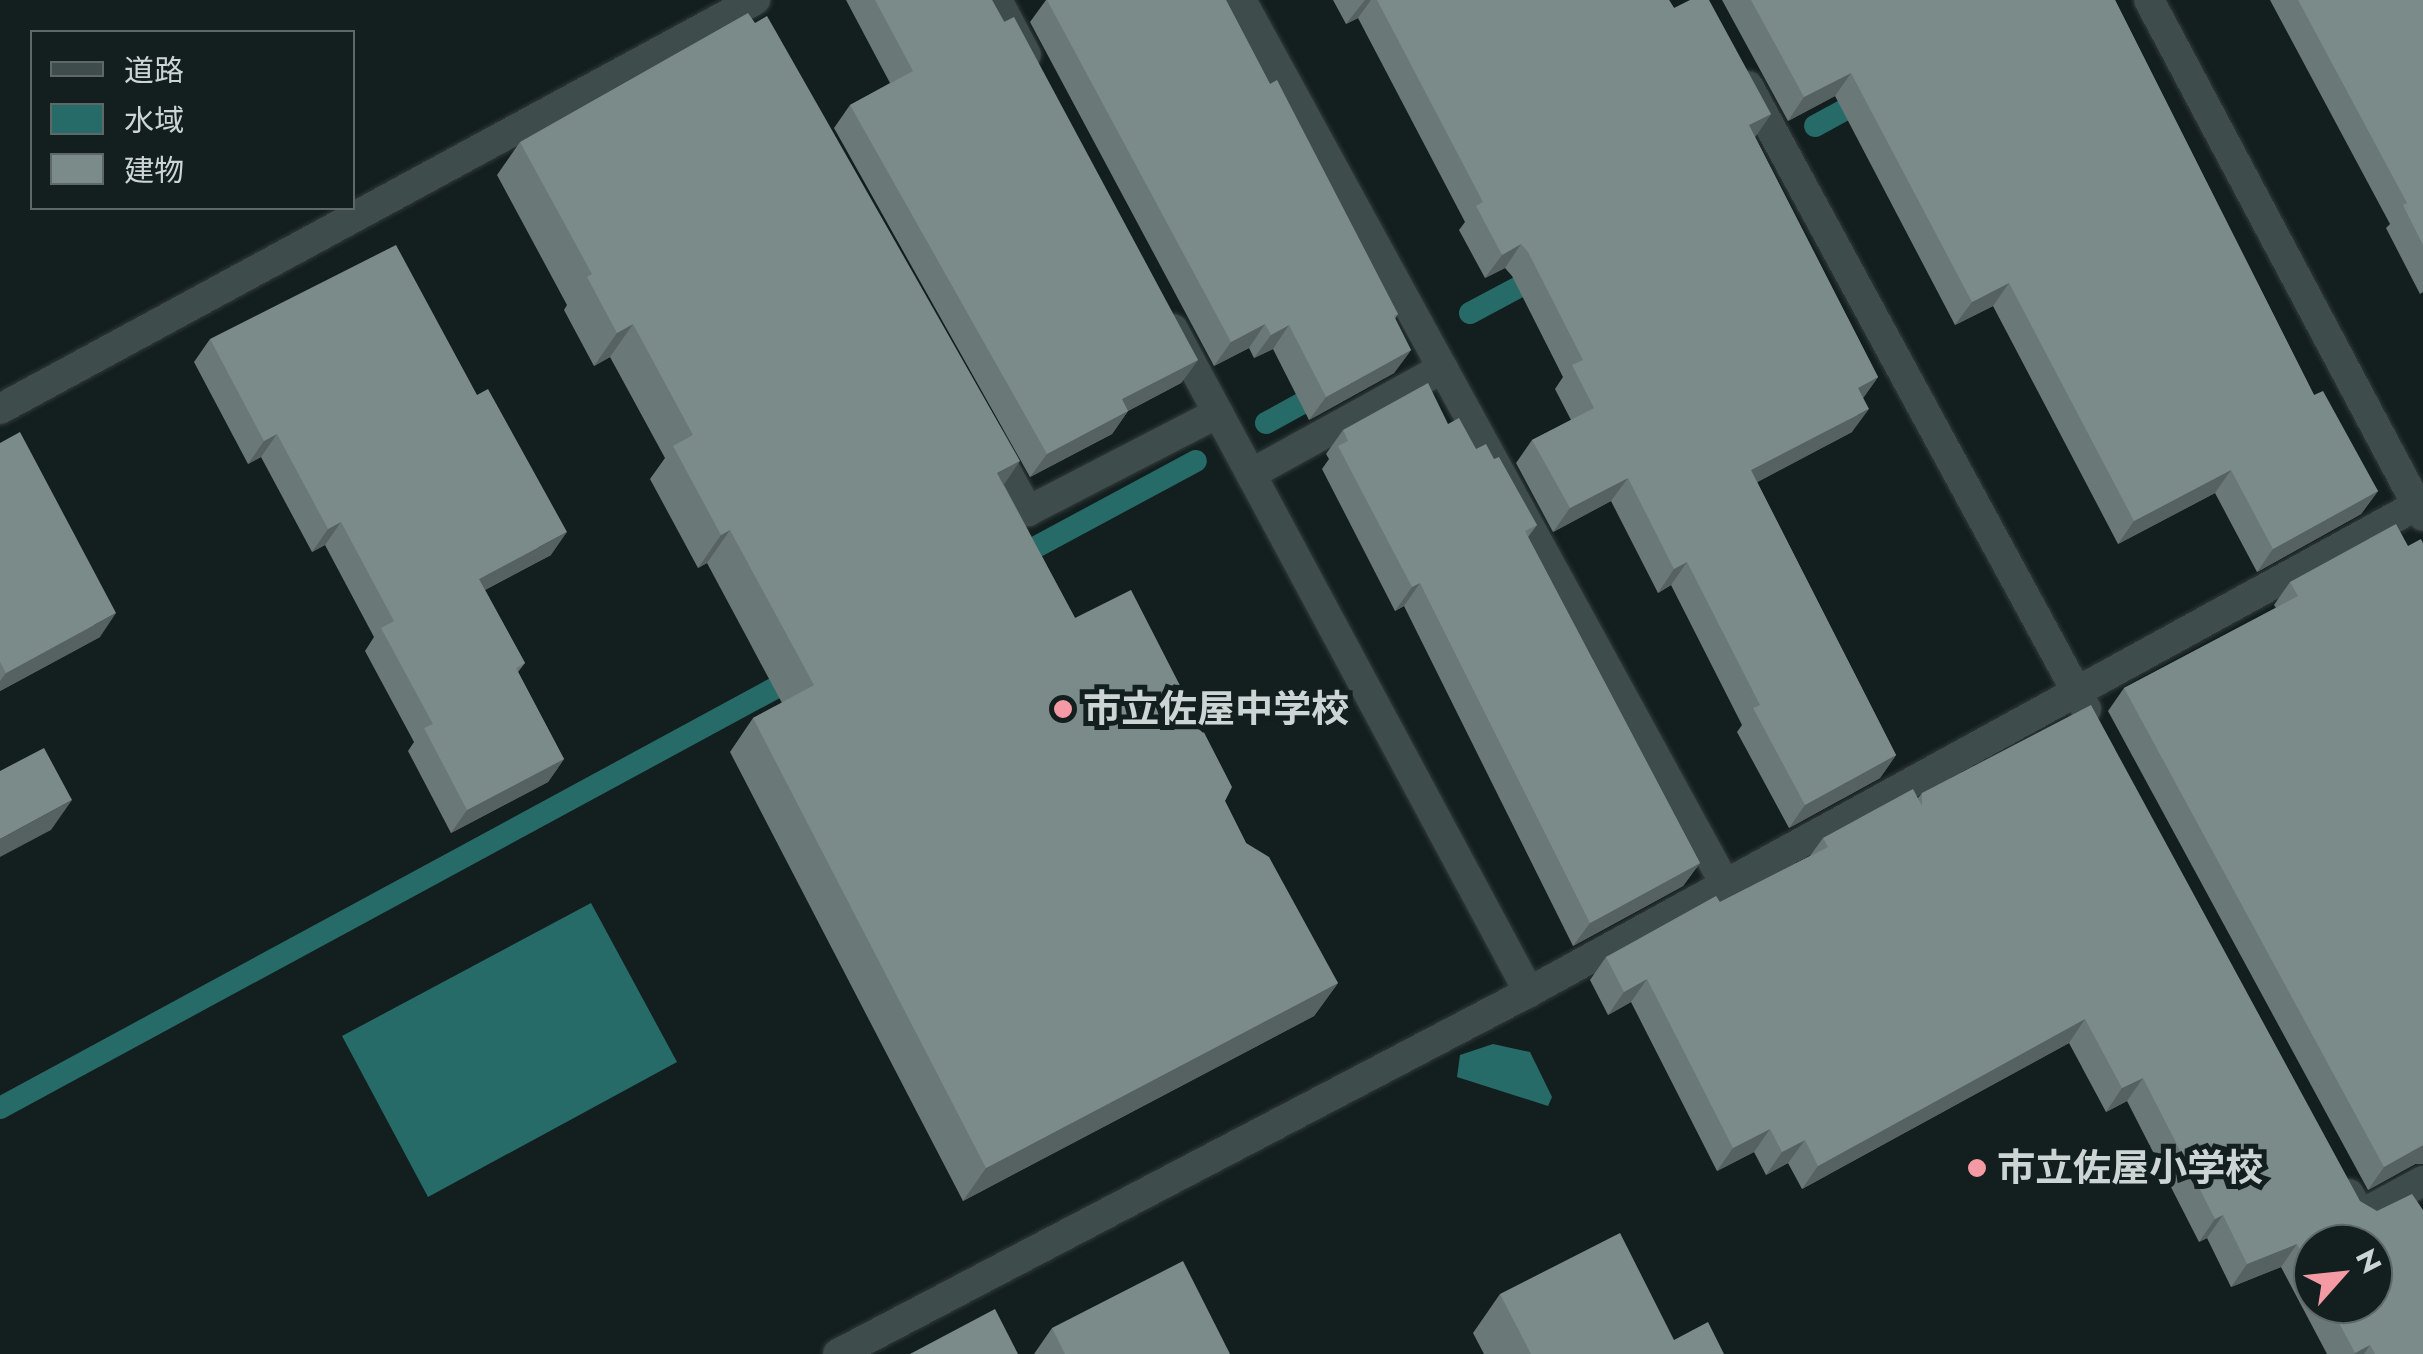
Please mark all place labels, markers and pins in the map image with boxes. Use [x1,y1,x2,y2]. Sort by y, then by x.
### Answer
place label: 市立佐屋中学校 [1083,686,1349,732]
marker: 市立佐屋中学校 [1052,698,1074,720]
place label: 市立佐屋小学校 [1997,1145,2263,1191]
marker: 市立佐屋小学校 [1966,1157,1988,1179]

